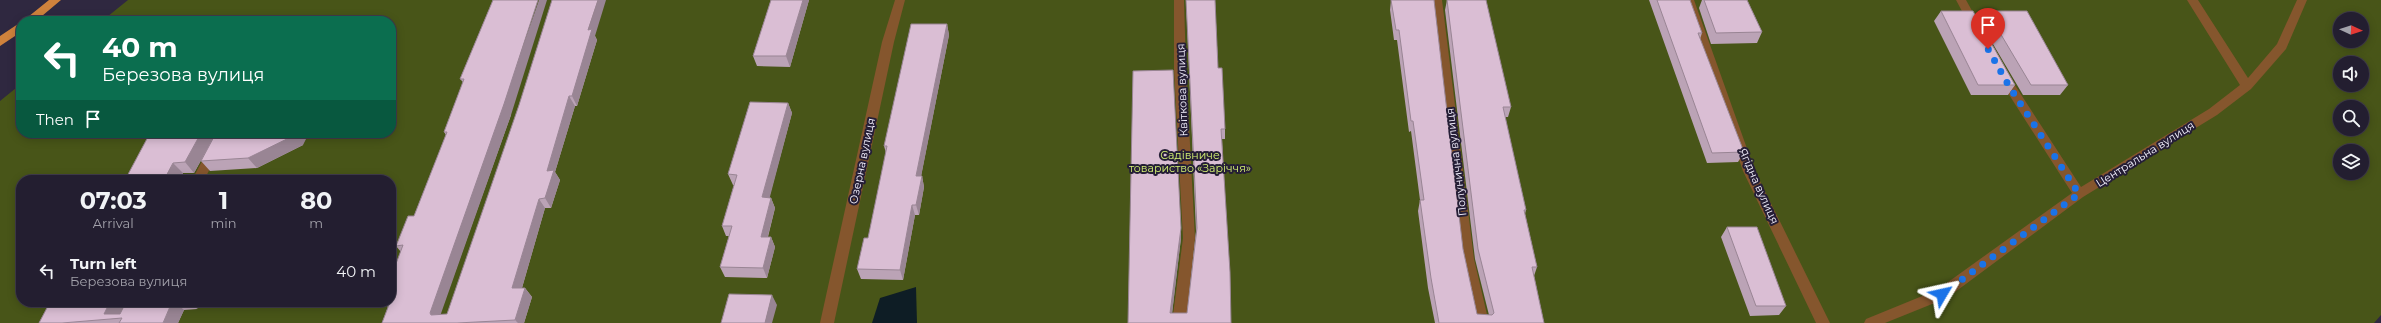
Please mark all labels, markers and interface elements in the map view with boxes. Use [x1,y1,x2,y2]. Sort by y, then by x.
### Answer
pin [1971,8,2005,49]
north arrow [2333,12,2369,48]
map controls [2333,12,2369,180]
icon: arrive [1977,14,1999,36]
text: 40 m [102,30,178,64]
icon: left [36,32,88,84]
street label: Квіткова вулиця [1173,43,1191,137]
button: sound [2333,56,2369,92]
text: Березова вулиця [102,64,264,86]
button: search [2333,100,2369,136]
street label: Полунична вулиця [1442,107,1470,217]
icon: arrive [82,108,104,130]
text: Then [36,110,74,129]
street label: Озерна вулиця [846,117,878,205]
street label: Центральна вулиця [2093,118,2197,190]
button: layers [2333,144,2369,180]
street label: Ягідна вулиця [1736,146,1782,226]
park label: Садівниче товариство «Заріччя» [1129,148,1251,175]
text: 07:03 [80,186,147,215]
text: 1 [219,186,228,215]
text: 80 [300,186,332,215]
text: Arrival [93,215,134,231]
text: min [210,215,237,231]
text: m [309,215,323,231]
text: Turn left [70,254,137,273]
icon: left [36,260,58,282]
text: 40 m [336,262,376,281]
text: Березова вулиця [70,273,187,289]
position arrow [1921,273,1963,315]

